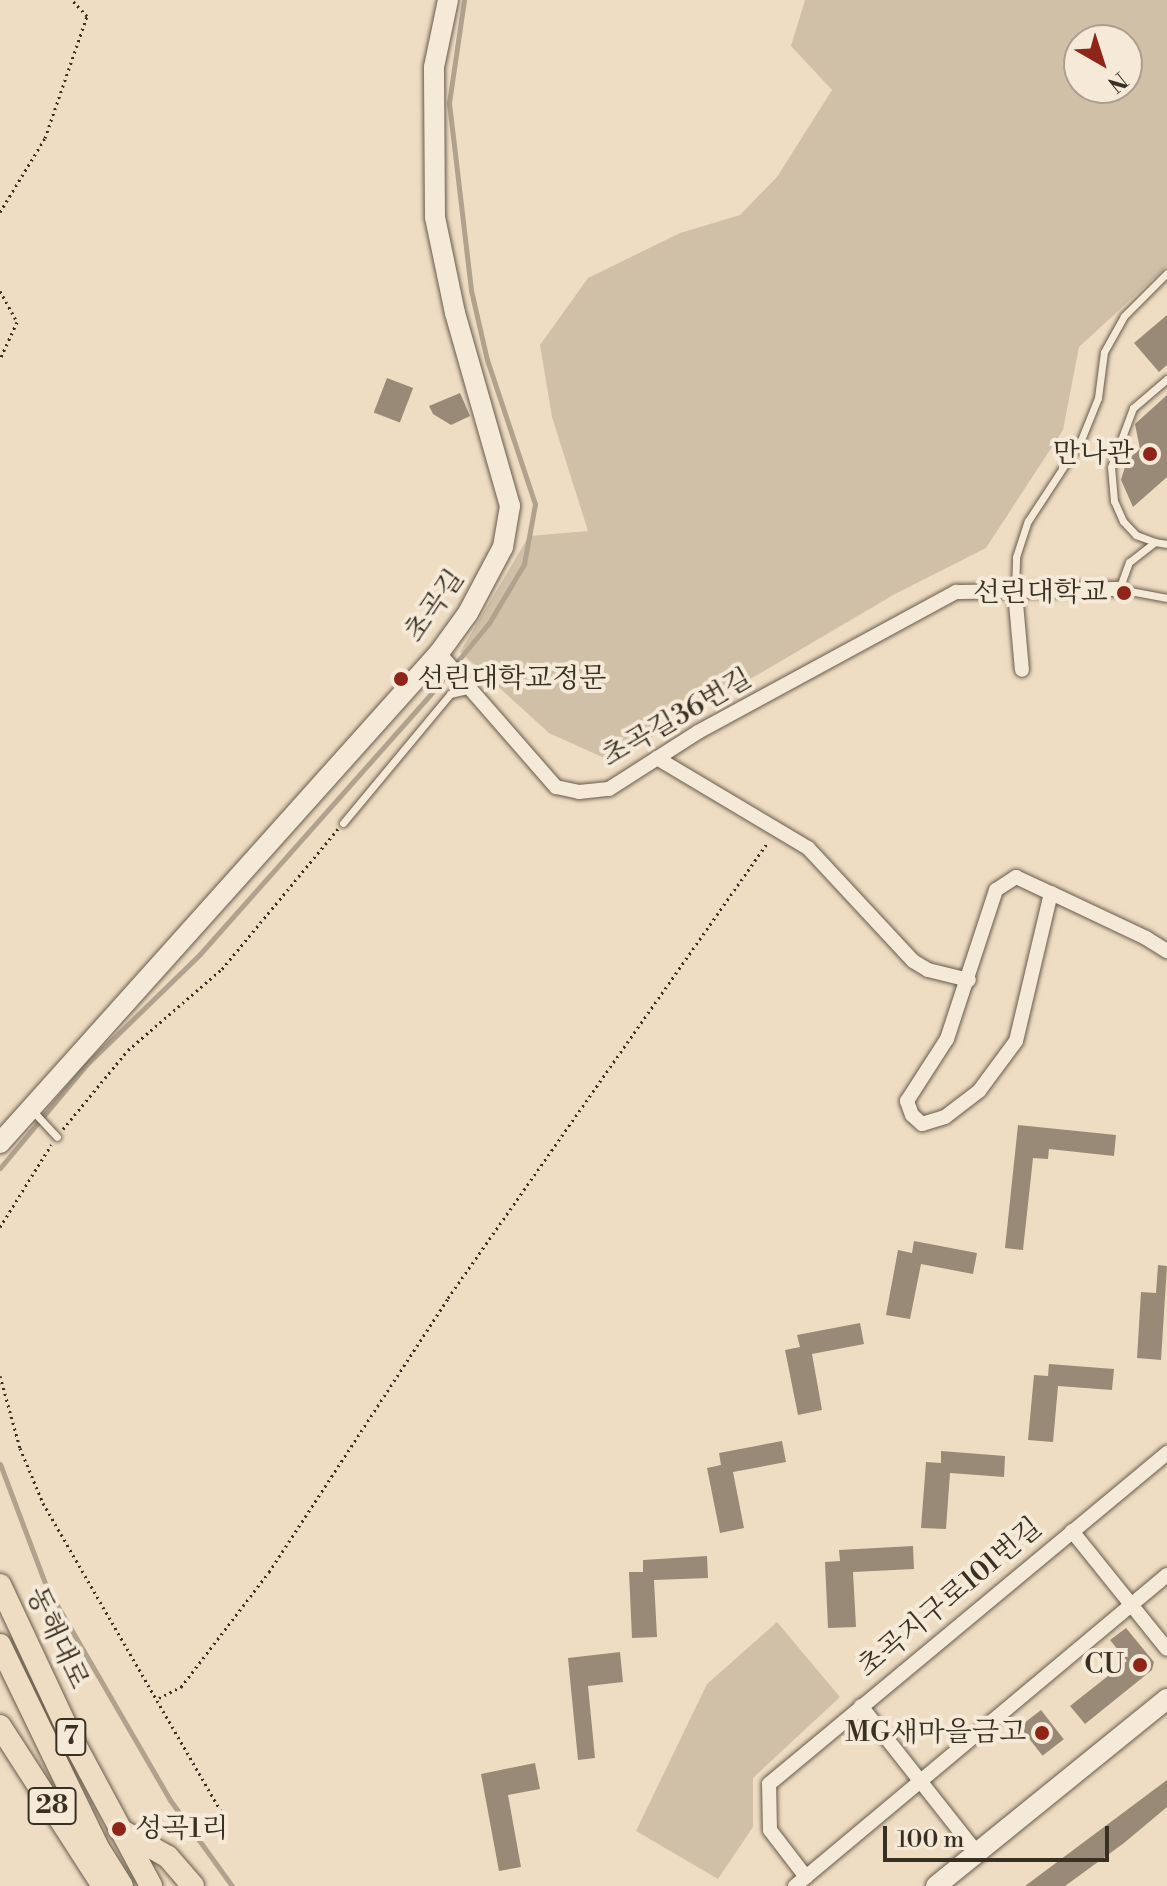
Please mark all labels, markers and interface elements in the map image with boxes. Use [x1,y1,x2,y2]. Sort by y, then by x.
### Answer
north arrow [1063,24,1143,104]
text: N [1102,66,1132,97]
place label: 만나관 [1053,437,1134,471]
marker: 만나관 [1141,445,1159,463]
street label: 초곡길 [398,563,472,649]
place label: 선린대학교 [973,576,1108,610]
marker: 선린대학교 [1115,584,1133,602]
place label: 선린대학교정문 [417,662,606,696]
street label: 초곡길36번길 [596,662,758,774]
marker: 선린대학교정문 [392,670,410,688]
street label: 초곡지구로101번길 [851,1511,1049,1685]
street label: 동해대로 [19,1582,95,1694]
place label: CU [1084,1648,1124,1682]
marker: CU [1131,1656,1149,1674]
road number: 7 [55,1715,87,1759]
place label: MG새마을금고 [845,1716,1026,1750]
marker: MG새마을금고 [1033,1724,1051,1742]
road number: 28 [26,1784,78,1828]
scale bar [887,1810,1113,1860]
place label: 성곡1리 [135,1812,228,1846]
marker: 성곡1리 [110,1820,128,1838]
text: 100 m [897,1825,964,1855]

